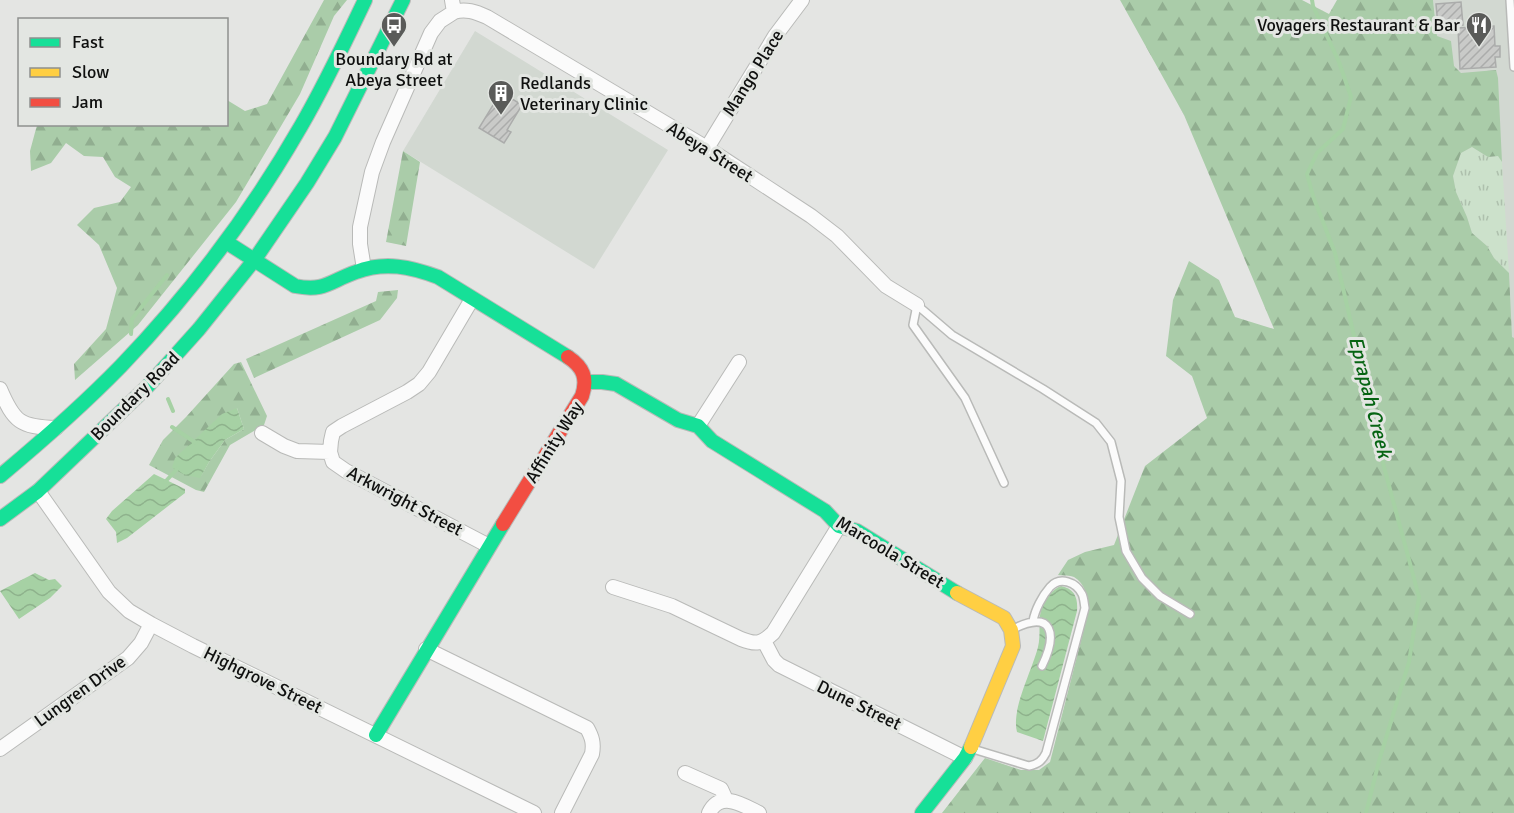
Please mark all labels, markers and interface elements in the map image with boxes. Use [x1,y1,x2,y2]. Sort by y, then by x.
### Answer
bus stop icon: Boundary Rd at Abeya Street [379,10,409,48]
restaurant icon: Voyagers Restaurant & Bar [1464,10,1494,48]
place label: Voyagers Restaurant & Bar [1257,14,1460,36]
legend [18,18,228,126]
street label: Mango Place [718,25,788,121]
text: Fast [72,31,104,53]
place label: Boundary Rd at Abeya Street [335,48,453,91]
text: Slow [72,61,109,83]
place label: Redlands Veterinary Clinic [520,72,648,115]
building icon: Redlands Veterinary Clinic [486,78,516,116]
text: Jam [72,91,103,113]
street label: Abeya Street [663,117,757,187]
water label: Eprapah Creek [1343,334,1398,462]
street label: Boundary Road [86,347,184,445]
street label: Affinity Way [520,397,588,487]
street label: Arkwright Street [343,461,467,541]
street label: Marcoola Street [832,511,948,593]
street label: Highgrove Street [200,642,326,718]
street label: Lungren Drive [30,651,130,731]
street label: Dune Street [813,675,905,735]

